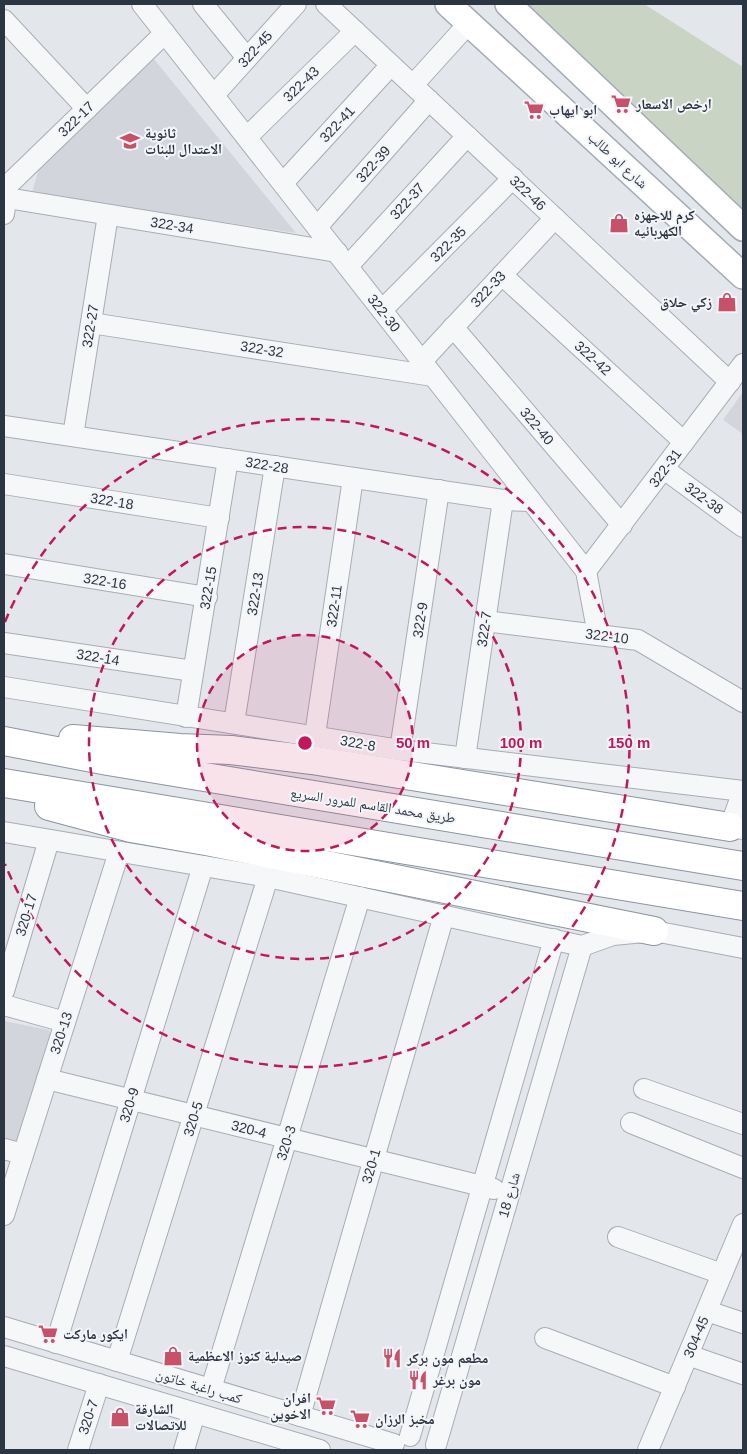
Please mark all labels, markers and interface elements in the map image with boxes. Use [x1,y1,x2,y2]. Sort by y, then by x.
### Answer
street label: 322-45 [234,27,276,71]
street label: 322-43 [280,63,322,105]
supermarket icon: ارخص الاسعار [610,93,632,115]
place label: ارخص الاسعار [635,96,712,113]
street label: 322-17 [55,98,97,140]
supermarket icon: ابو ايهاب [523,99,545,121]
street label: 322-41 [316,102,358,145]
place label: ابو ايهاب [549,102,597,119]
place label: ثانوية الاعتدال للبنات [145,125,222,158]
street label: شارع ابو طالب [584,128,651,193]
school or university icon: ثانوية الاعتدال للبنات [119,130,141,152]
street label: 322-39 [352,142,394,186]
street label: 322-46 [507,172,550,214]
street label: 322-37 [386,179,428,223]
place label: كرم للاجهزه الكهربائيه [634,207,695,240]
shop icon: كرم للاجهزه الكهربائيه [608,212,630,234]
street label: 322-34 [149,214,195,236]
street label: 322-35 [427,223,469,265]
street label: 322-33 [467,267,509,310]
street label: 322-30 [364,291,404,335]
shop icon: زكي حلاق [716,291,738,313]
place label: زكي حلاق [660,294,712,313]
street label: 322-27 [79,303,101,349]
street label: 322-42 [571,337,615,379]
street label: 322-32 [239,338,285,360]
street label: 322-40 [517,404,557,448]
street label: 322-31 [645,446,685,490]
street label: 322-28 [244,454,290,476]
street label: 322-38 [682,479,727,517]
street label: 322-18 [89,490,135,512]
street label: 322-15 [196,565,220,611]
street label: 322-16 [82,570,128,592]
street label: 322-13 [244,571,266,617]
street label: 322-11 [323,584,345,628]
street label: 322-9 [409,601,431,639]
street label: 322-7 [474,610,494,648]
street label: 322-10 [584,625,630,647]
street label: 322-14 [75,646,121,668]
street label: 322-8 [339,732,377,754]
centre of rings [296,734,314,752]
text: 50 m [396,734,430,751]
text: 100 m [500,734,542,751]
text: 150 m [608,734,650,751]
street label: طريق محمد القاسم للمرور السريع [289,784,457,828]
street label: 320-17 [12,892,40,938]
street label: 320-13 [47,1010,75,1056]
street label: 320-9 [116,1085,142,1124]
street label: 320-5 [180,1099,206,1138]
street label: 320-4 [230,1117,269,1141]
street label: 320-3 [273,1123,299,1162]
street label: 320-1 [358,1146,384,1185]
street label: شارع 18 [495,1171,525,1220]
street label: 304-45 [680,1314,712,1360]
supermarket icon: ايكور ماركت [37,1323,59,1345]
place label: ايكور ماركت [63,1326,128,1342]
shop icon: صيدلية كنوز الاعظمية [162,1345,184,1367]
restaurant icon: مطعم مون بركر [381,1347,403,1369]
place label: صيدلية كنوز الاعظمية [188,1348,302,1364]
place label: مطعم مون بركر [406,1350,488,1368]
street label: كمب راغبة خاتون [154,1365,244,1408]
restaurant icon: مون برغر [407,1369,429,1391]
place label: مون برغر [432,1372,481,1389]
place label: افران الاخوين [270,1390,311,1423]
supermarket icon: افران الاخوين [315,1395,337,1417]
street label: 320-7 [75,1397,101,1437]
place label: الشارقة للاتصالات [135,1401,186,1433]
shop icon: الشارقة للاتصالات [109,1406,131,1428]
supermarket icon: مخبز الرزان [349,1408,371,1430]
place label: مخبز الرزان [375,1411,435,1428]

